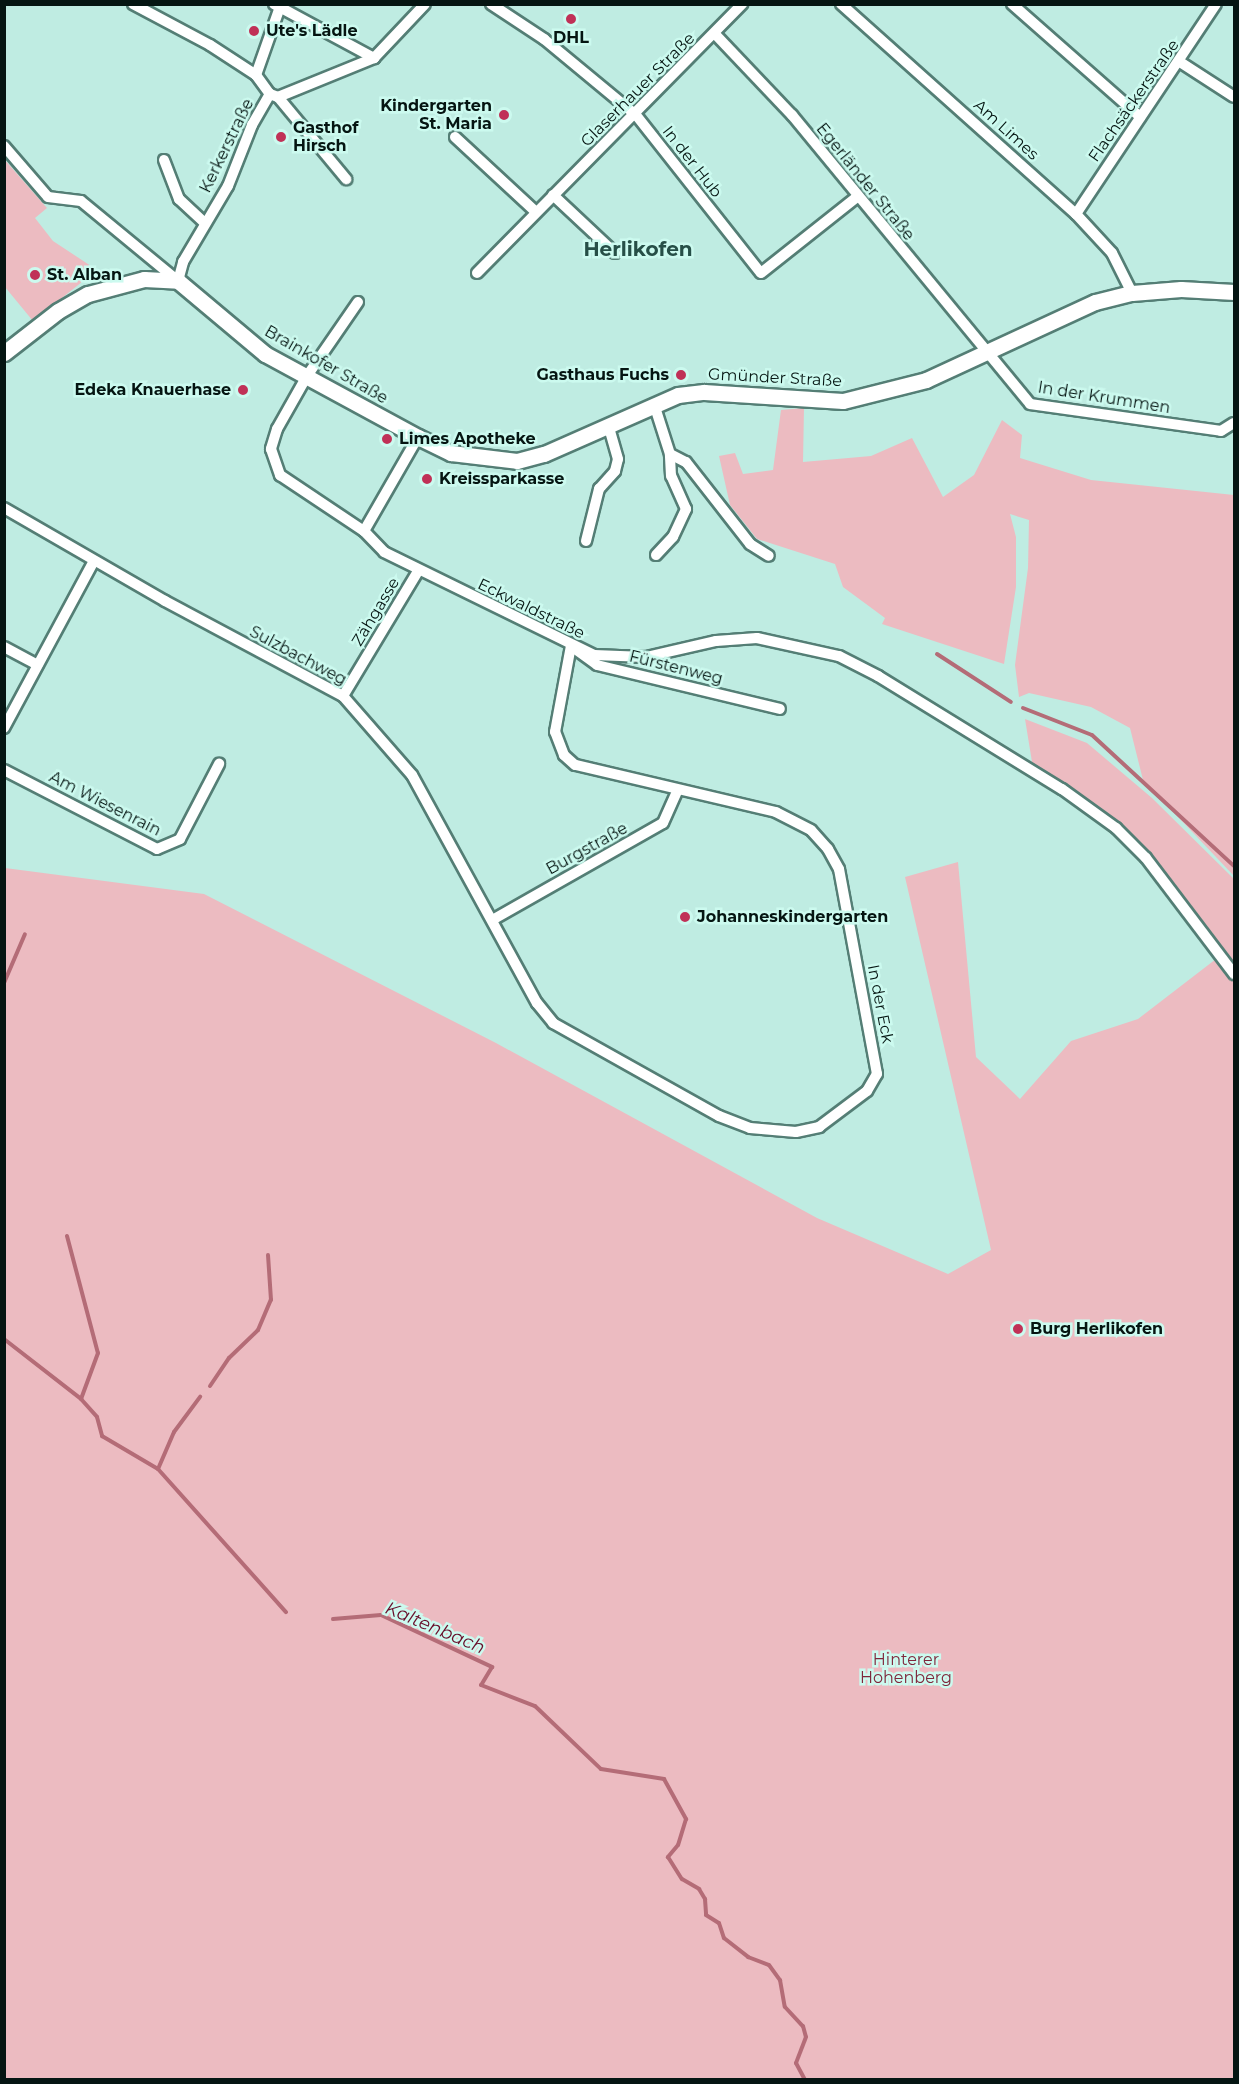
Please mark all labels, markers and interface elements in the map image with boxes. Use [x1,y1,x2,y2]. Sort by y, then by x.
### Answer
marker: DHL [564,12,578,26]
place label: Ute's Lädle [266,21,357,41]
marker: Ute's Lädle [247,24,261,38]
place label: DHL [553,28,589,48]
street label: Glaserhauer Straße [577,29,699,151]
street label: Flachsäckerstraße [1085,36,1183,166]
street label: Kerkerstraße [196,96,258,196]
place label: Kindergarten St. Maria [380,96,492,134]
street label: Am Limes [970,96,1042,164]
marker: Kindergarten St. Maria [497,108,511,122]
place label: Gasthof Hirsch [293,118,358,156]
street label: Egerländer Straße [812,120,918,244]
street label: In der Hub [658,122,726,202]
marker: Gasthof Hirsch [274,130,288,144]
district label: Herlikofen [583,237,693,261]
place label: St. Alban [47,265,122,285]
marker: St. Alban [28,268,42,282]
street label: Brainkofer Straße [261,322,391,408]
place label: Gasthaus Fuchs [536,365,669,385]
street label: Gmünder Straße [708,365,842,391]
marker: Gasthaus Fuchs [674,368,688,382]
street label: In der Krummen [1036,378,1172,418]
place label: Edeka Knauerhase [74,380,231,400]
marker: Edeka Knauerhase [236,383,250,397]
place label: Limes Apotheke [399,429,536,449]
marker: Limes Apotheke [380,432,394,446]
place label: Kreissparkasse [439,469,564,489]
marker: Kreissparkasse [420,472,434,486]
street label: Zähgasse [348,574,404,650]
street label: Eckwaldstraße [474,575,588,643]
street label: Sulzbachweg [246,622,350,690]
street label: Fürstenweg [627,647,725,689]
street label: Am Wiesenrain [46,768,164,840]
street label: Burgstraße [543,819,631,879]
place label: Johanneskindergarten [697,907,888,927]
marker: Johanneskindergarten [678,910,692,924]
street label: In der Eck [863,963,897,1045]
place label: Burg Herlikofen [1030,1319,1163,1339]
marker: Burg Herlikofen [1011,1322,1025,1336]
water label: Kaltenbach [382,1597,488,1659]
park label: Hinterer Hohenberg [860,1650,952,1688]

